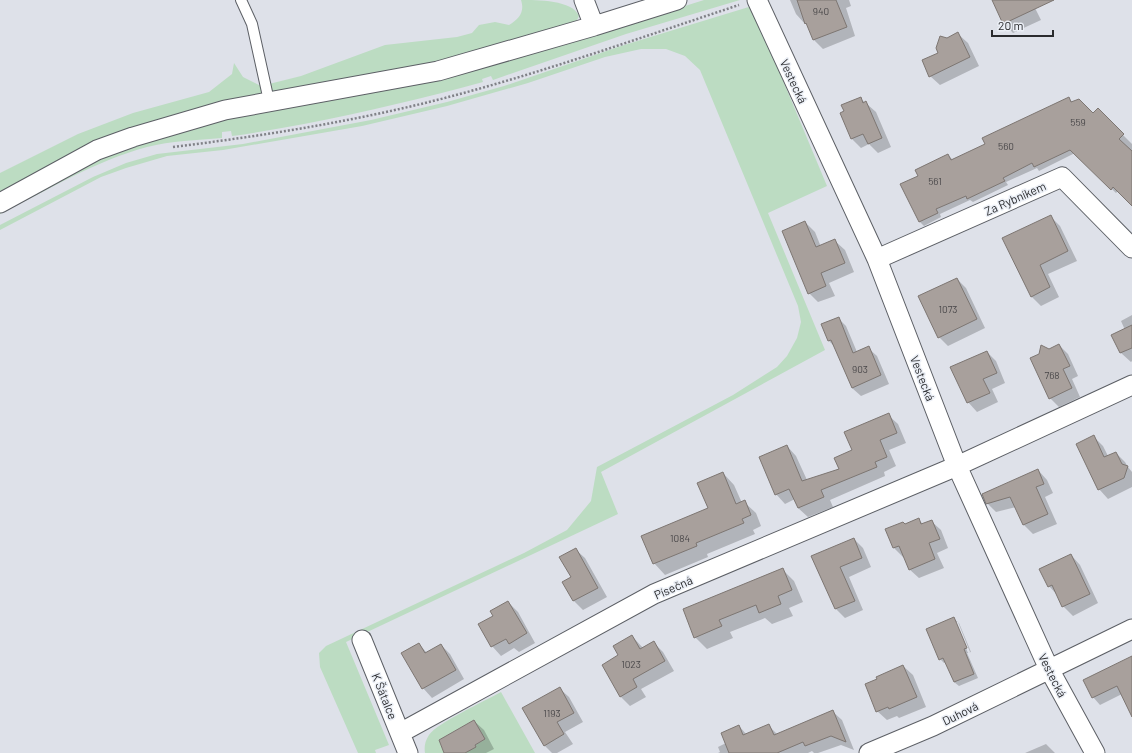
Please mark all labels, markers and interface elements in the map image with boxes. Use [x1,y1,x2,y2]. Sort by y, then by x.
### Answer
house number: 940 [813,5,829,17]
scale bar [992,12,1053,38]
text: 20 m [998,18,1024,32]
street label: Vestecká [778,57,810,105]
house number: 559 [1070,116,1086,128]
house number: 560 [998,140,1014,152]
house number: 561 [928,175,942,187]
street label: Za Rybníkem [982,178,1048,218]
house number: 1073 [938,303,958,315]
street label: Vestecká [908,353,938,403]
house number: 903 [852,363,868,375]
house number: 768 [1044,369,1060,381]
house number: 1084 [670,532,690,544]
street label: Písečná [652,572,694,602]
street label: Vestecká [1036,651,1070,699]
house number: 1023 [621,658,641,670]
street label: K Šátalce [369,671,401,721]
street label: Duhová [940,698,980,728]
house number: 1193 [543,707,561,719]

